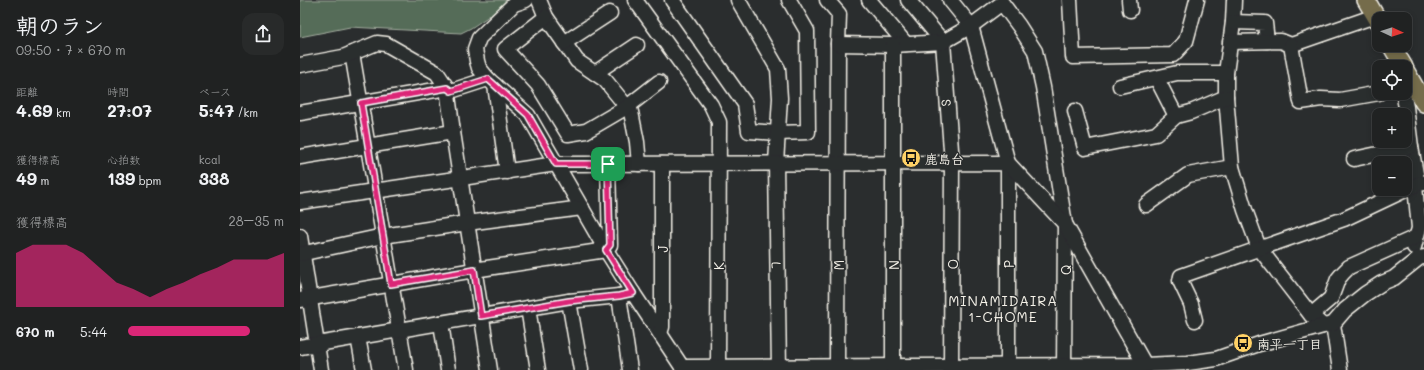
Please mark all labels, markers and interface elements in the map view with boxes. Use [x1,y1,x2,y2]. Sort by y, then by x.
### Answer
text: 朝のラン [16,11,104,40]
north arrow [1372,12,1412,52]
map controls [1372,12,1412,196]
button: share [242,13,284,55]
text: 09:50 · 7 × 670 m [16,41,126,58]
button: locate [1372,60,1412,100]
text: 距離 [16,84,38,99]
text: 時間 [107,84,129,99]
text: ペース [199,84,231,99]
text: 4.69 [16,99,53,121]
text: 27:07 [107,99,152,121]
text: 5:47 [199,99,234,121]
street label: S [939,99,956,107]
text: km [53,105,71,120]
text: /km [234,105,258,120]
button: + [1372,108,1412,148]
pin [591,147,625,181]
bus stop icon: 鹿島台 [900,147,922,169]
place label: 鹿島台 [925,150,964,167]
text: 獲得標高 [16,152,60,167]
text: 心拍数 [107,152,140,167]
text: kcal [199,152,221,167]
icon: arrive [597,153,619,175]
button: − [1372,156,1412,196]
text: 49 [16,167,37,189]
text: 139 [107,167,135,189]
text: 338 [199,167,230,189]
text: m [37,173,49,188]
text: bpm [135,173,161,188]
text: 28–35 m [229,212,284,229]
text: 獲得標高 [16,213,68,230]
street label: J [654,245,671,253]
street label: O [944,259,961,269]
street label: M [830,260,847,270]
street label: N [885,260,902,270]
street label: P [1000,260,1017,268]
street label: L [769,261,786,269]
street label: K [710,262,727,270]
street label: Q [1057,265,1074,275]
district label: MINAMIDAIRA 1-CHOME [948,291,1058,326]
text: 670 m [16,323,54,340]
text: 5:44 [80,323,107,340]
bus stop icon: 南平一丁目 [1232,332,1254,354]
place label: 南平一丁目 [1257,335,1322,352]

